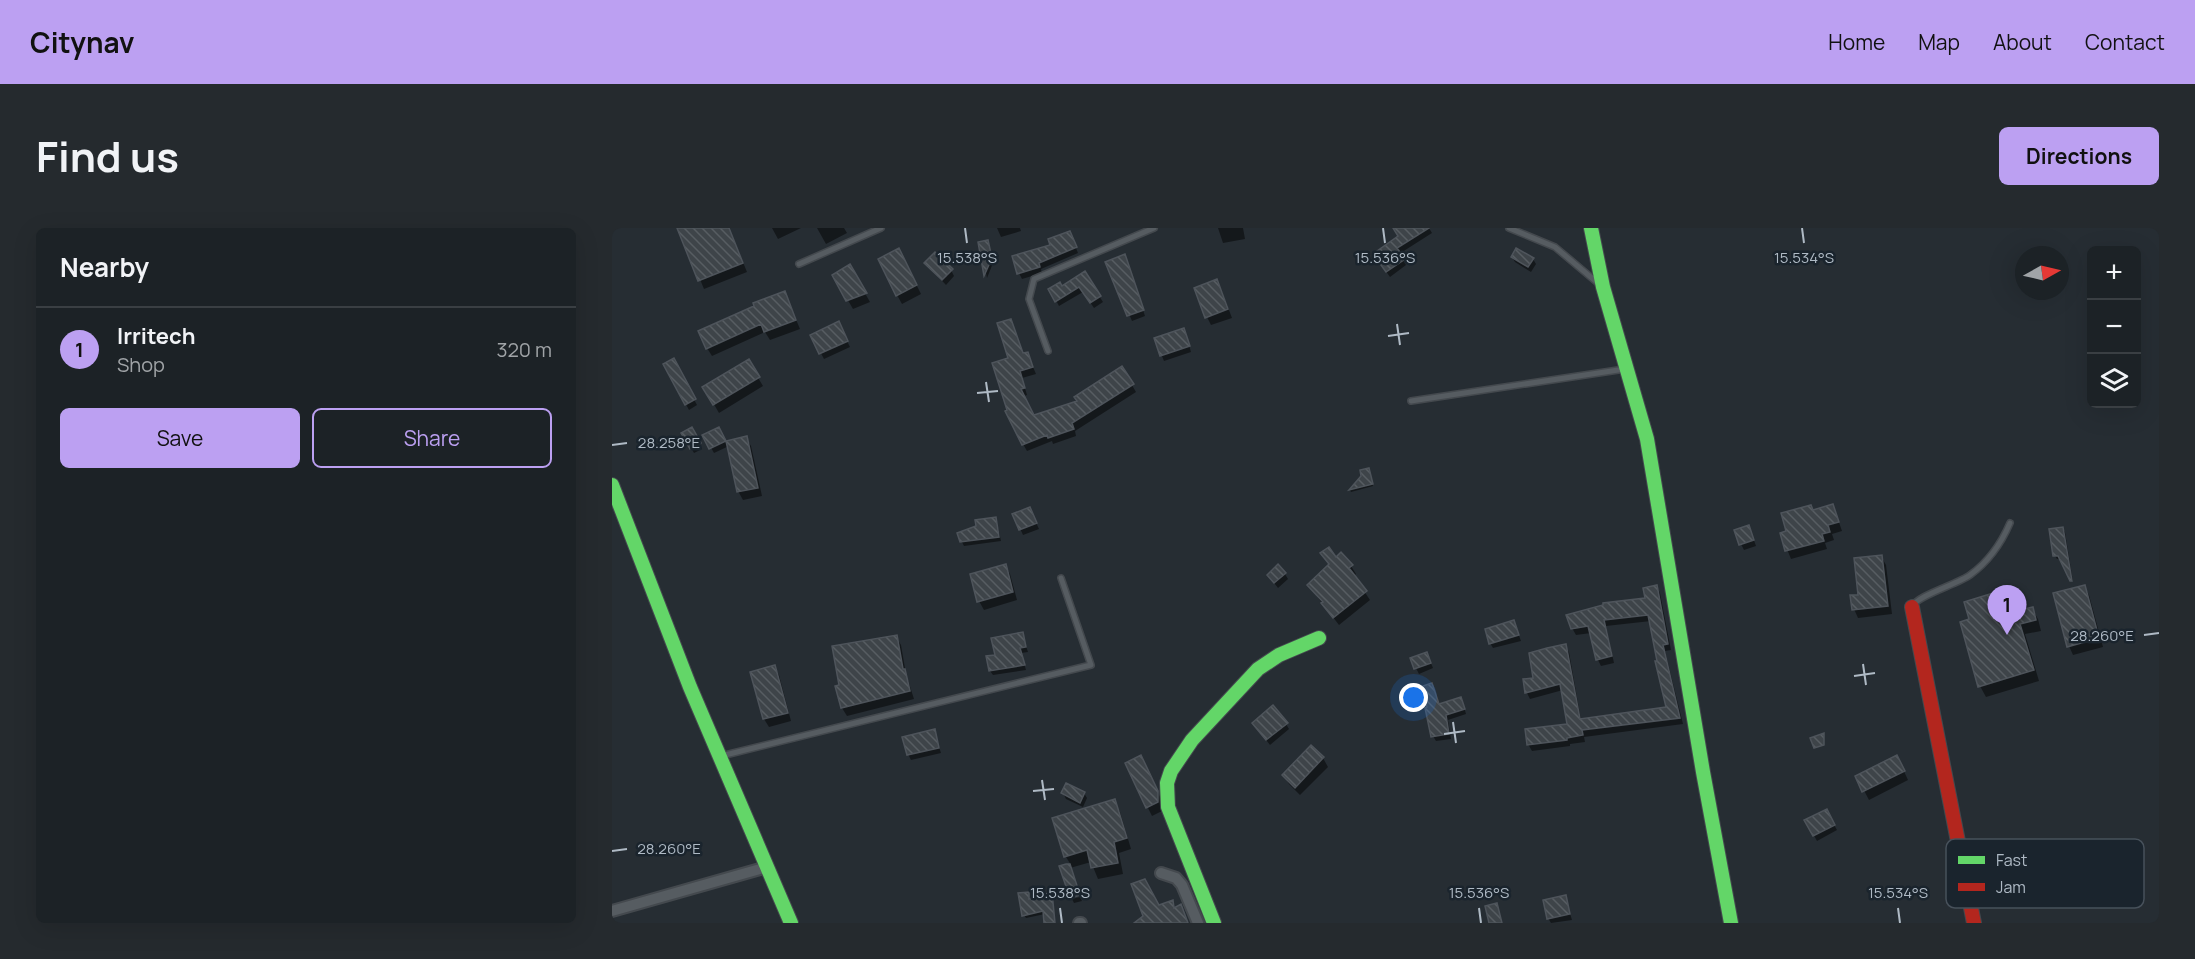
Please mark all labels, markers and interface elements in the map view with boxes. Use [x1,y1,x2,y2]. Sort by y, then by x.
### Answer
text: Citynav [30,23,134,61]
text: Home [1828,28,1885,56]
text: Map [1918,28,1960,56]
text: About [1993,28,2052,56]
text: Contact [2085,28,2165,56]
text: Find us [36,127,179,185]
button: Directions [1999,127,2159,185]
north arrow [2015,246,2069,300]
map controls [2087,246,2141,408]
button: + [2087,246,2141,300]
text: 15.538°S [937,247,997,268]
text: 15.536°S [1355,247,1415,268]
text: 15.534°S [1774,247,1834,268]
text: Nearby [60,249,149,285]
button: − [2087,300,2141,354]
text: Irritech [117,321,196,351]
text: 1 [75,336,84,363]
text: 320 m [496,336,552,363]
text: Shop [117,351,165,378]
button: layers [2087,354,2141,408]
button: Save [60,408,300,468]
button: Share [312,408,552,468]
text: 28.258°E [638,432,700,453]
pin: 1 [1988,586,2026,635]
text: 28.260°E [2070,625,2134,646]
your location [1399,683,1428,712]
text: 28.260°E [637,838,701,859]
legend [1946,839,2144,908]
text: Fast [1996,849,2027,871]
text: Jam [1996,876,2026,898]
text: 15.538°S [1030,882,1090,903]
text: 15.536°S [1449,882,1509,903]
text: 15.534°S [1868,882,1928,903]

